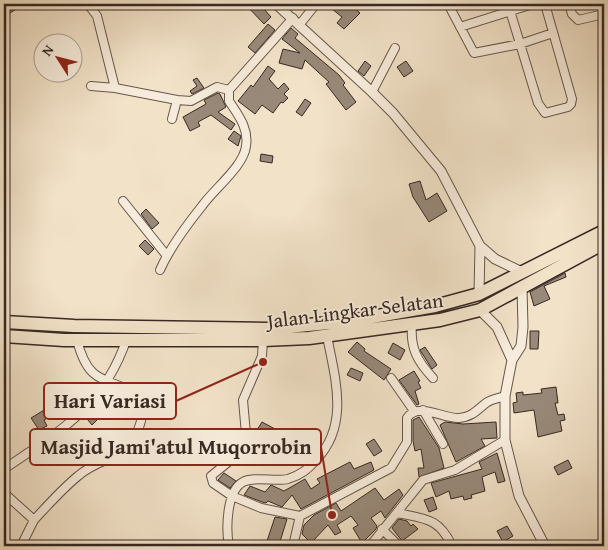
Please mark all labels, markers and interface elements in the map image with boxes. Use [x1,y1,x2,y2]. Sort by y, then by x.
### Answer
north arrow [32,32,82,82]
text: N [37,40,59,60]
street label: Jalan Lingkar Selatan [262,285,445,336]
callout: Hari Variasi [44,383,176,419]
text: Hari Variasi [54,385,167,416]
callout: Masjid Jami'atul Muqorrobin [30,429,321,465]
text: Masjid Jami'atul Muqorrobin [40,431,312,462]

